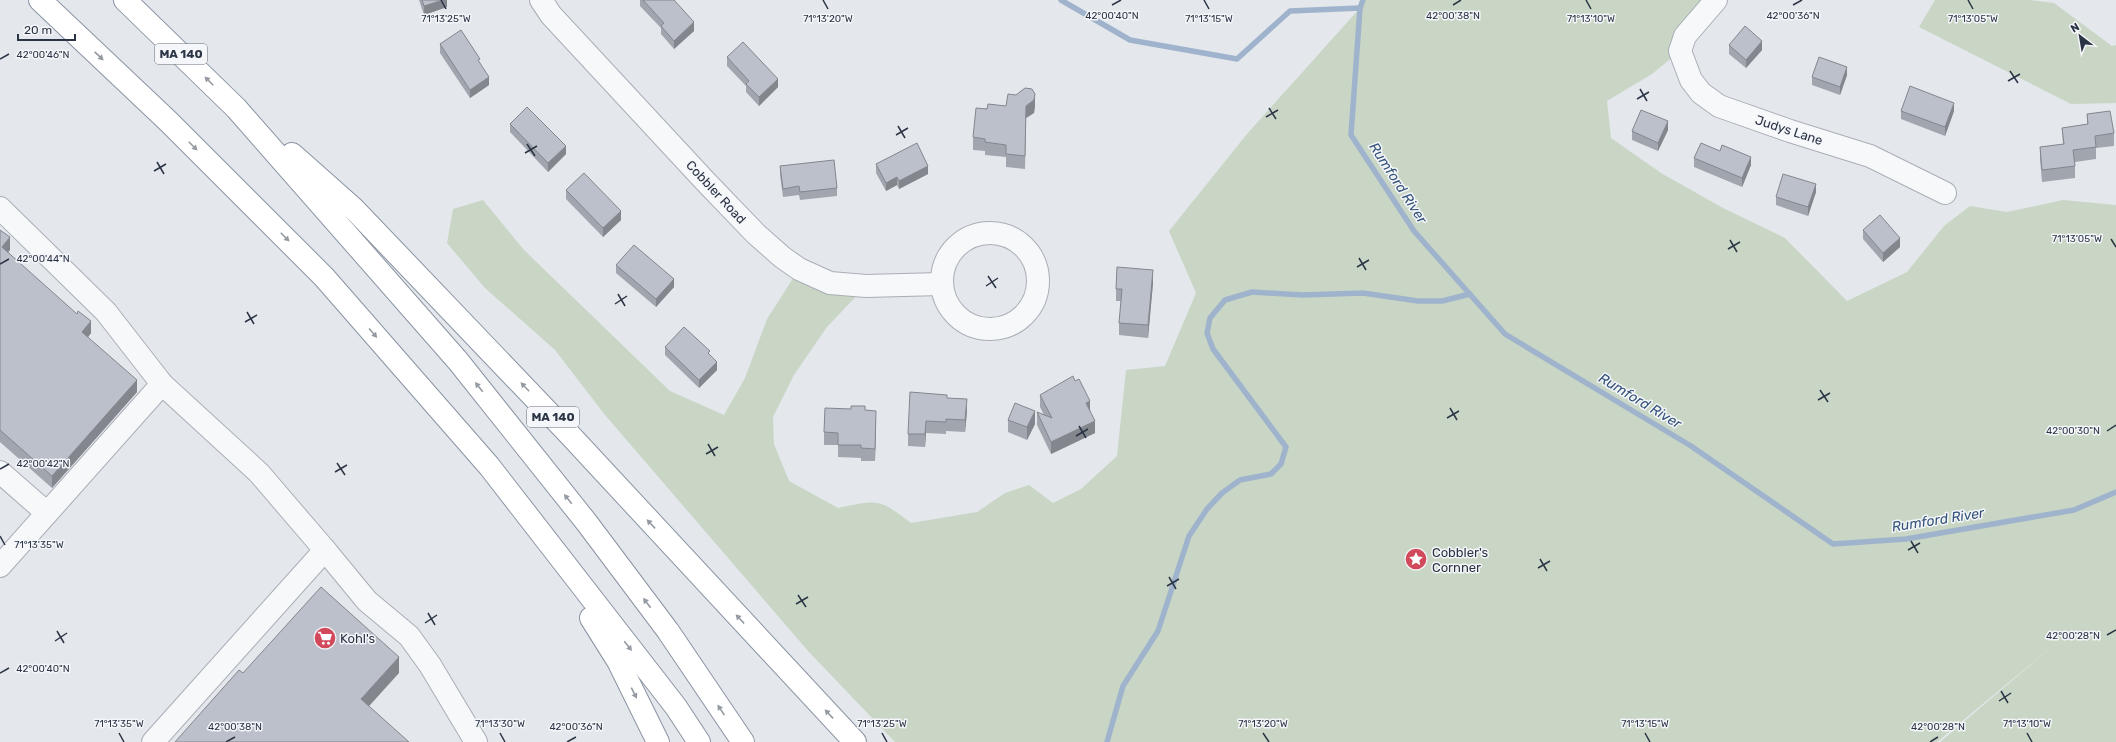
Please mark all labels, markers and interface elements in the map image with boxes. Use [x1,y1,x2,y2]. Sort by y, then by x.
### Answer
text: 42°00'40"N [1085,10,1139,22]
text: 42°00'38"N [1426,10,1480,22]
text: 42°00'36"N [1766,10,1820,22]
text: 71°13'25"W [421,13,471,25]
text: 71°13'20"W [803,13,853,25]
text: 71°13'15"W [1185,13,1233,25]
text: 71°13'10"W [1567,13,1615,25]
text: 71°13'05"W [1948,13,1998,25]
scale bar [18,16,75,42]
north arrow [2060,16,2100,56]
text: N [2068,20,2082,35]
text: 20 m [24,23,52,37]
road number: MA 140 [155,44,207,64]
text: 42°00'46"N [17,49,69,61]
one-way arrow [94,51,104,60]
one-way arrow [204,76,214,86]
street label: Judys Lane [1753,112,1825,148]
water label: Rumford River [1365,139,1431,227]
one-way arrow [188,141,198,150]
street label: Cobbler Road [683,157,749,227]
one-way arrow [280,232,290,242]
text: 71°13'05"W [2052,233,2102,245]
text: 42°00'44"N [16,253,70,265]
one-way arrow [368,328,377,338]
water label: Rumford River [1596,370,1685,433]
one-way arrow [474,381,483,392]
one-way arrow [520,382,529,392]
road number: MA 140 [527,407,579,427]
text: 42°00'30"N [2046,425,2100,437]
text: 42°00'42"N [16,458,70,470]
one-way arrow [564,494,573,505]
water label: Rumford River [1891,504,1986,536]
one-way arrow [646,519,656,529]
text: 71°13'35"W [14,539,64,551]
place label: Cobbler's Cornner [1432,545,1489,575]
place icon: Cobbler's Cornner [1403,546,1429,572]
one-way arrow [643,597,651,608]
one-way arrow [735,614,745,624]
supermarket icon: Kohl's [312,625,338,651]
text: 42°00'28"N [2046,630,2100,642]
place label: Kohl's [340,631,376,646]
one-way arrow [624,640,633,651]
text: 42°00'40"N [16,663,70,675]
one-way arrow [630,687,637,699]
one-way arrow [717,704,725,715]
one-way arrow [824,709,833,719]
text: 71°13'35"W [94,718,144,730]
text: 71°13'30"W [475,718,525,730]
text: 71°13'25"W [857,718,907,730]
text: 71°13'20"W [1238,718,1288,730]
text: 71°13'15"W [1621,718,1669,730]
text: 71°13'10"W [2003,718,2051,730]
text: 42°00'38"N [208,721,262,733]
text: 42°00'36"N [549,721,603,733]
text: 42°00'28"N [1911,721,1965,733]

